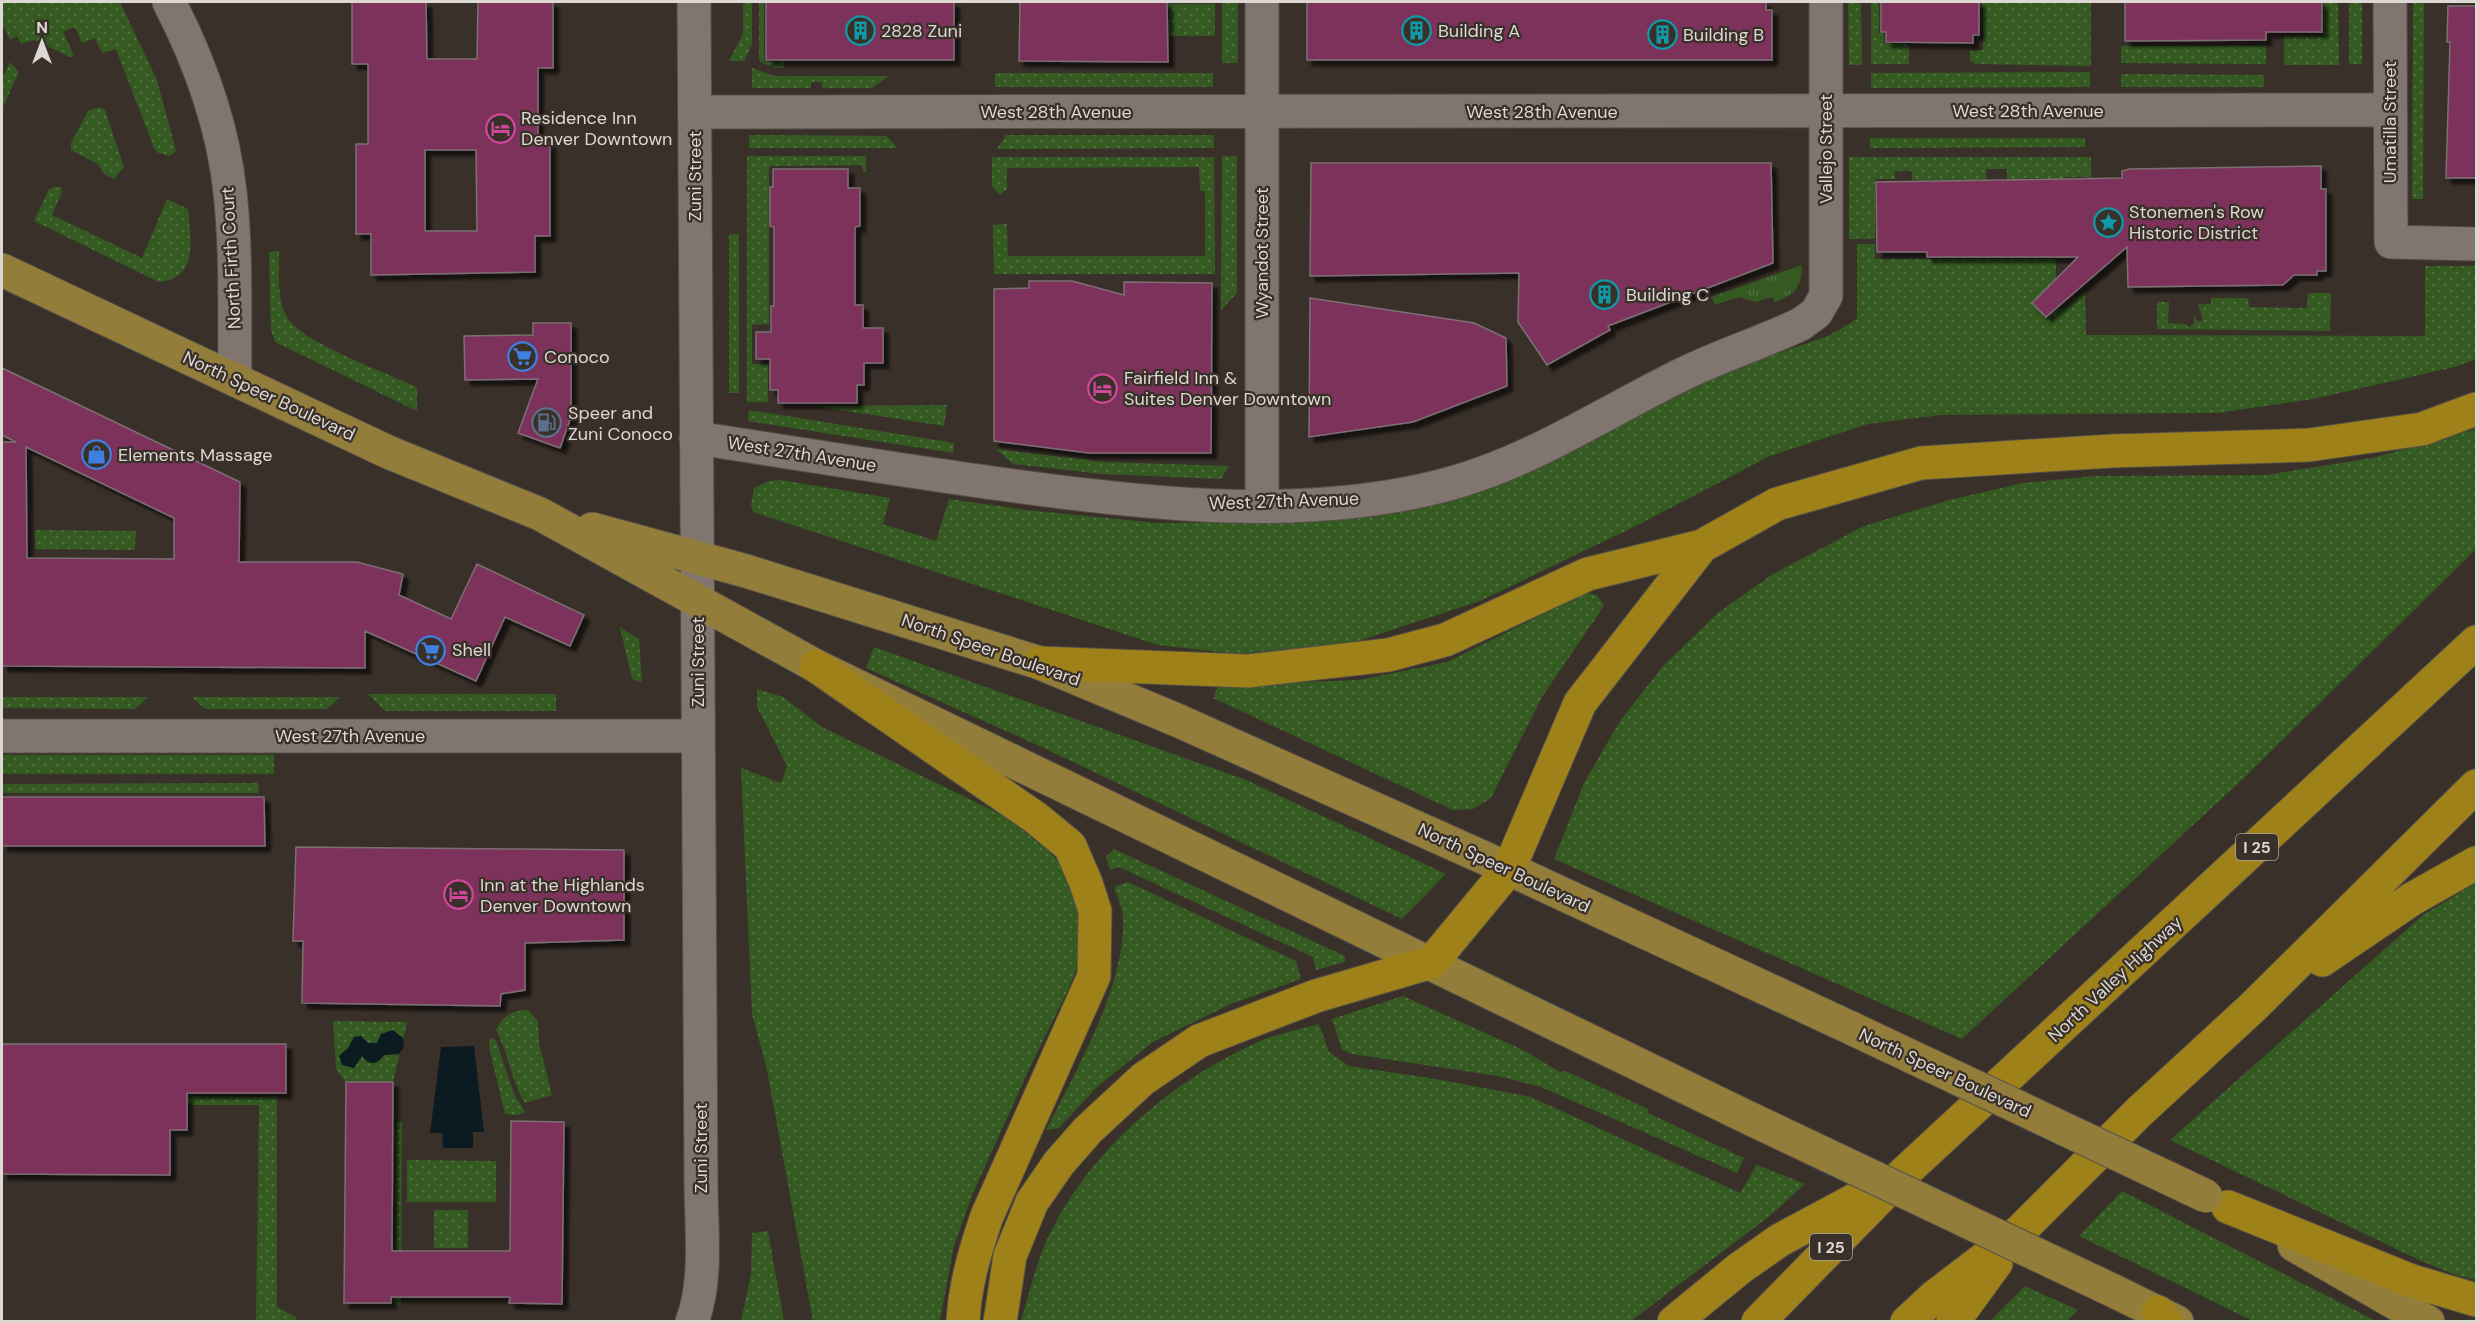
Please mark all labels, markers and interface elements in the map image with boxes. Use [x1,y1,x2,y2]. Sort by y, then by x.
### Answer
north arrow [12,12,72,72]
building icon: 2828 Zuni [844,15,876,47]
building icon: Building A [1401,15,1433,47]
text: N [36,17,48,38]
place label: 2828 Zuni [881,19,962,43]
place label: Building A [1438,19,1520,43]
building icon: Building B [1646,19,1678,51]
place label: Building B [1683,23,1764,47]
street label: Umatilla Street [2378,61,2402,183]
street label: Vallejo Street [1814,94,1838,204]
street label: West 28th Avenue [1952,99,2104,123]
street label: West 28th Avenue [980,100,1132,124]
street label: West 28th Avenue [1466,100,1618,124]
place label: Residence Inn Denver Downtown [521,106,672,151]
hotel icon: Residence Inn Denver Downtown [484,112,516,144]
street label: Zuni Street [683,131,707,221]
street label: North Firth Court [215,186,247,330]
street label: Wyandot Street [1250,187,1274,319]
place label: Stonemen's Row Historic District [2129,200,2264,245]
place icon: Stonemen's Row Historic District [2092,206,2124,238]
building icon: Building C [1589,279,1621,311]
place label: Building C [1626,283,1709,307]
supermarket icon: Conoco [507,341,539,373]
street label: North Speer Boulevard [179,345,359,447]
place label: Conoco [544,345,610,369]
place label: Fairfield Inn & Suites Denver Downtown [1124,366,1331,411]
hotel icon: Fairfield Inn & Suites Denver Downtown [1087,372,1119,404]
place label: Speer and Zuni Conoco [568,401,673,446]
fuel station icon: Speer and Zuni Conoco [531,407,563,439]
street label: West 27th Avenue [726,430,878,478]
shop icon: Elements Massage [81,439,113,471]
place label: Elements Massage [118,443,273,467]
street label: West 27th Avenue [1209,486,1359,516]
street label: North Speer Boulevard [898,608,1084,692]
street label: Zuni Street [686,617,710,707]
supermarket icon: Shell [415,634,447,666]
place label: Shell [452,638,491,662]
street label: West 27th Avenue [275,724,425,748]
street label: North Speer Boulevard [1414,817,1594,919]
road number: I 25 [2236,834,2278,860]
place label: Inn at the Highlands Denver Downtown [480,873,645,918]
hotel icon: Inn at the Highlands Denver Downtown [443,879,475,911]
street label: North Valley Highway [2043,910,2187,1048]
street label: North Speer Boulevard [1855,1022,2035,1124]
street label: Zuni Street [689,1103,713,1193]
road number: I 25 [1810,1234,1852,1260]

